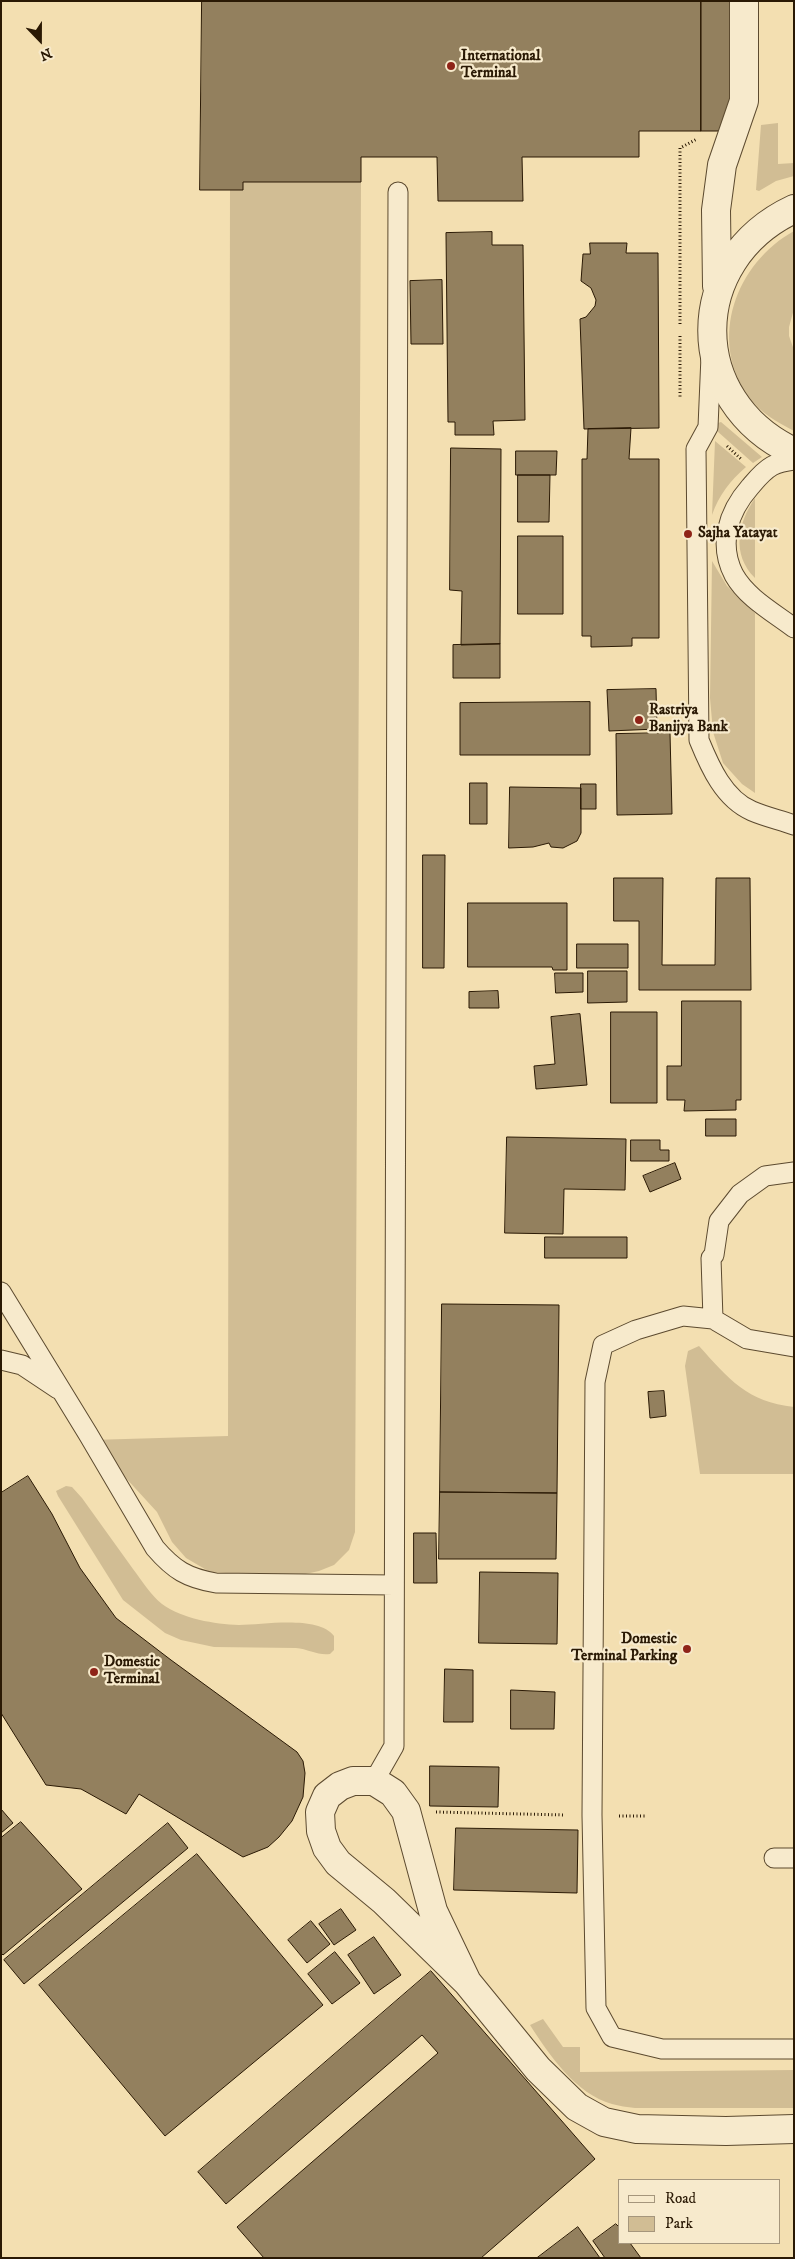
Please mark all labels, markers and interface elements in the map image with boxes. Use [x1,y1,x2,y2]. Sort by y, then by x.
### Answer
north arrow [15,15,65,65]
text: N [37,43,54,64]
place label: International Terminal [461,48,540,83]
marker: International Terminal [445,60,457,72]
place label: Sajha Yatayat [698,525,778,543]
marker: Sajha Yatayat [682,528,694,540]
place label: Rastriya Banijya Bank [649,702,728,737]
marker: Rastriya Banijya Bank [633,714,645,726]
place label: Domestic Terminal Parking [571,1631,677,1666]
marker: Domestic Terminal Parking [681,1643,693,1655]
place label: Domestic Terminal [104,1654,160,1689]
marker: Domestic Terminal [88,1666,100,1678]
legend [618,2179,780,2244]
text: Road [665,2189,696,2208]
text: Park [665,2214,693,2233]

